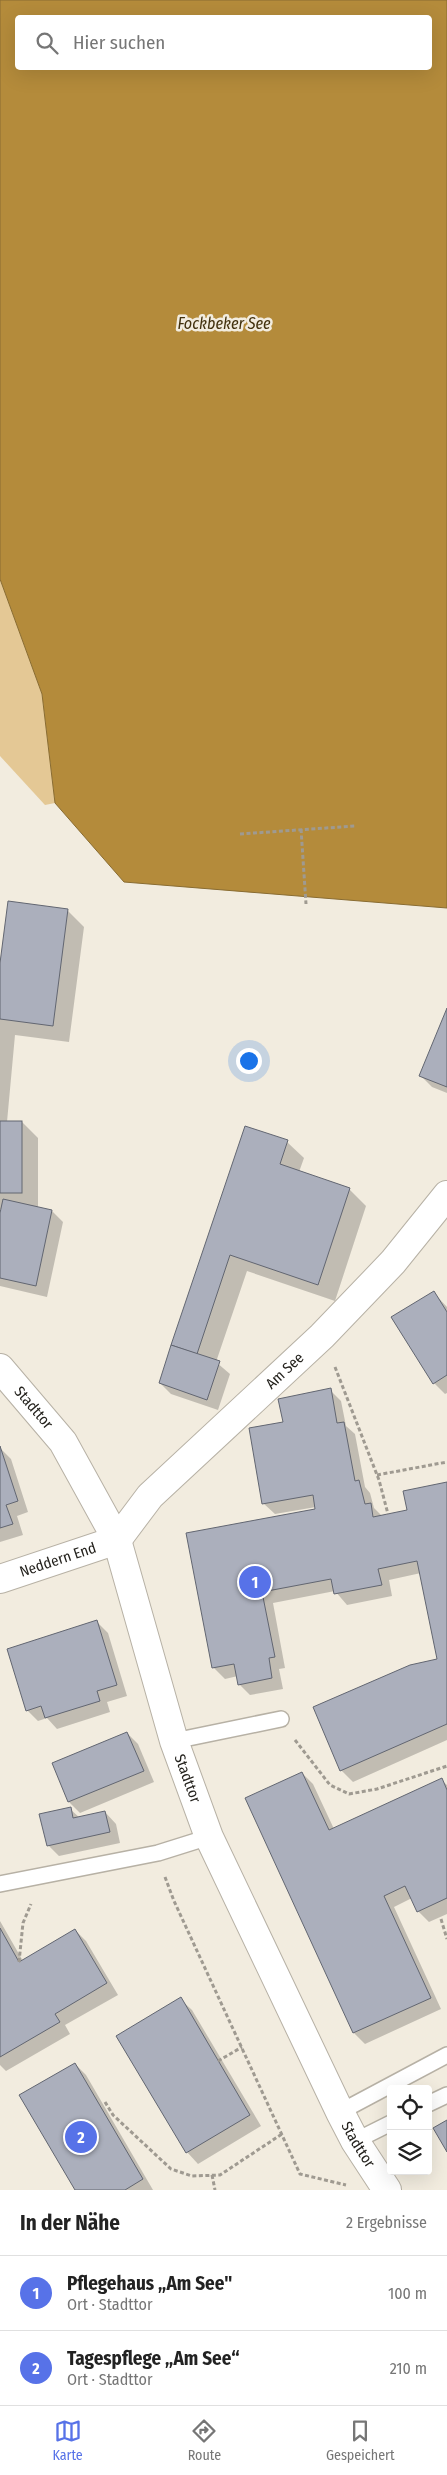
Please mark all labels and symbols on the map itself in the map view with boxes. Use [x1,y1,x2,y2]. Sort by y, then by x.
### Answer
water label: Fockbeker See [177,314,271,333]
your location [236,1048,262,1074]
street label: Am See [262,1349,307,1393]
street label: Stadttor [11,1383,57,1433]
street label: Neddern End [17,1539,98,1581]
pin: 1 [239,1563,271,1601]
street label: Stadttor [171,1752,205,1806]
pin: 2 [65,2118,97,2156]
street label: Stadttor [338,2119,379,2171]

